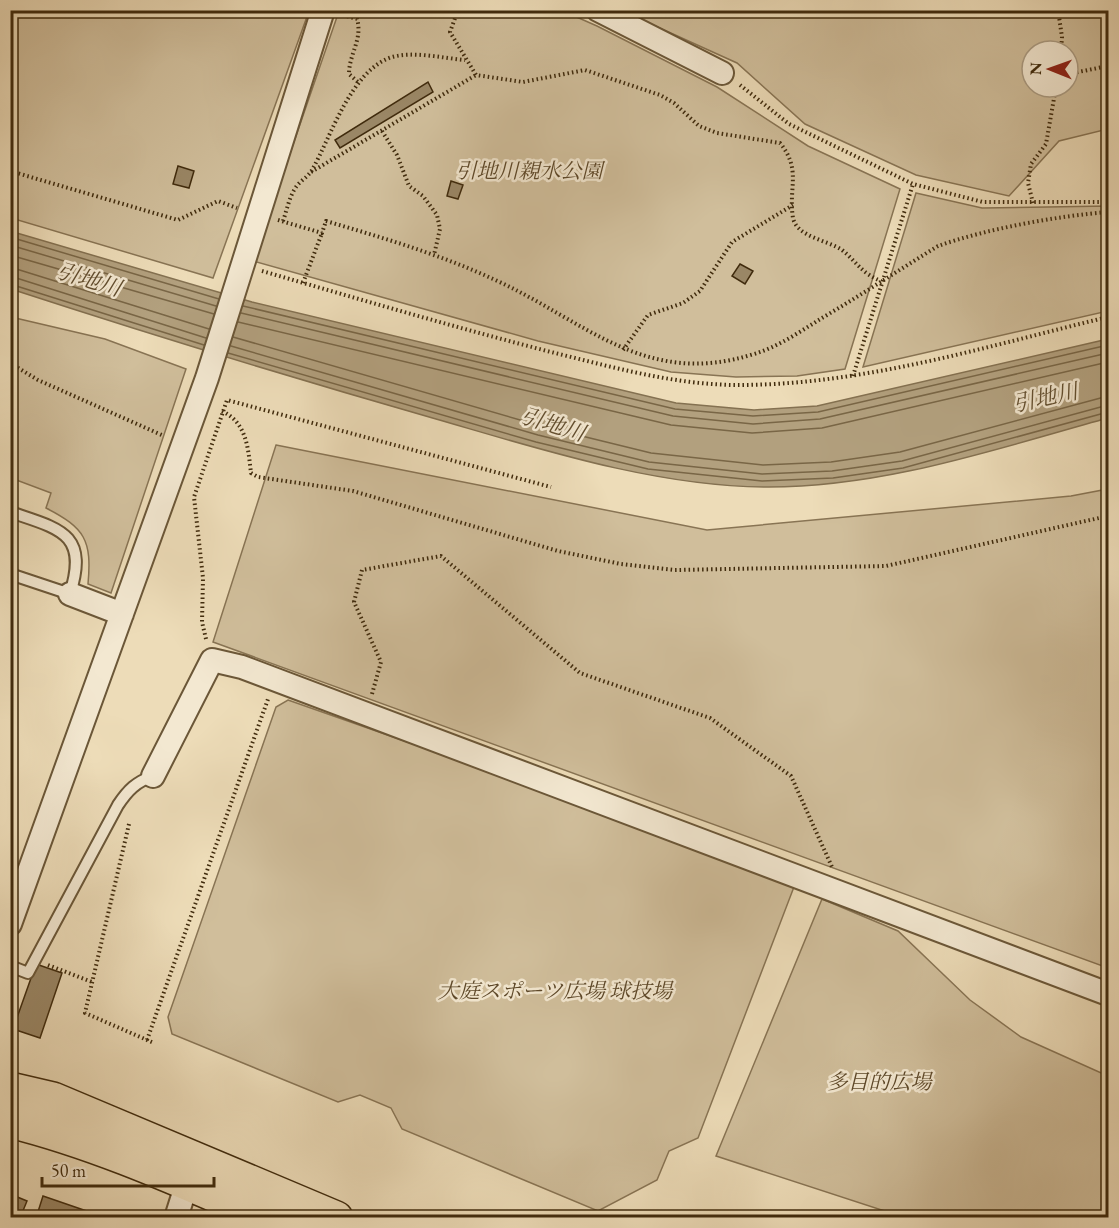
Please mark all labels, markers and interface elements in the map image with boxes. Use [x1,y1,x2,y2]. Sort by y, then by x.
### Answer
north arrow [1020,39,1080,99]
text: N [1025,62,1046,75]
park label: 引地川親水公園 [456,157,605,184]
water label: 引地川 [53,256,127,304]
water label: 引地川 [1010,376,1082,419]
water label: 引地川 [517,401,591,449]
park label: 大庭スポーツ広場 球技場 [438,977,674,1004]
park label: 多目的広場 [827,1068,933,1095]
scale bar [42,1150,214,1188]
text: 50 m [51,1159,86,1182]

